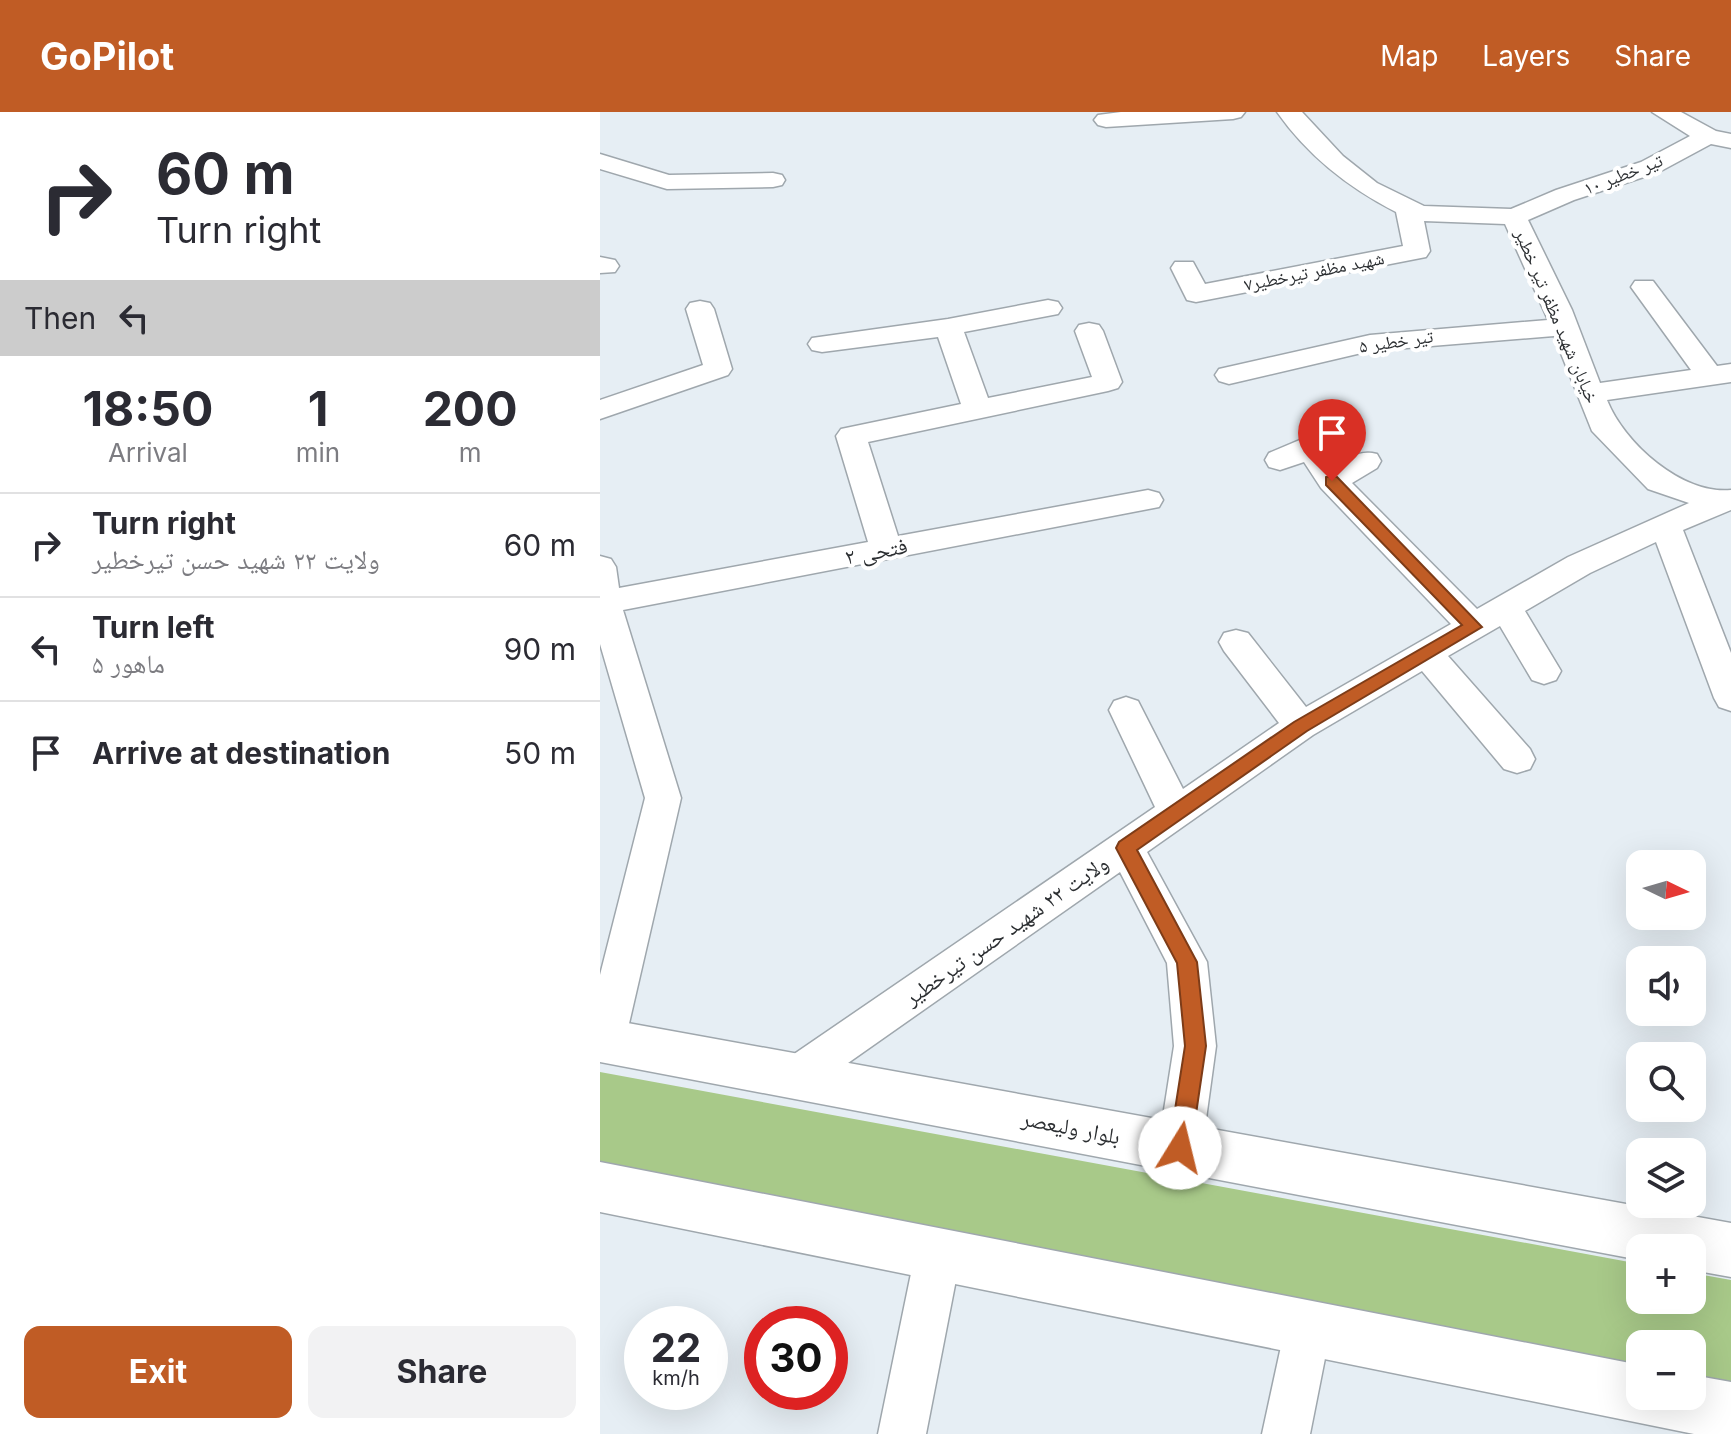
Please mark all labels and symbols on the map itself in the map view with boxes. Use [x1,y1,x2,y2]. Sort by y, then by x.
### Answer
street label: تیر خطیر ۱۰ [1581,149,1665,199]
street label: خیابان شهید مظفر تیر خطیر [1510,225,1603,406]
street label: شهید مظفر تیرخطیر۷ [1242,247,1386,295]
street label: تیر خطیر ۵ [1358,325,1434,357]
pin [1298,399,1366,481]
street label: فتحی ۲ [843,532,910,571]
street label: ولایت ۲۲ شهید حسن تیرخطیر [898,850,1114,1012]
north arrow [1626,850,1706,930]
street label: بلوار ولیعصر [1019,1105,1122,1149]
position arrow [1138,1106,1222,1190]
speed limit sign: 30 [744,1306,848,1410]

